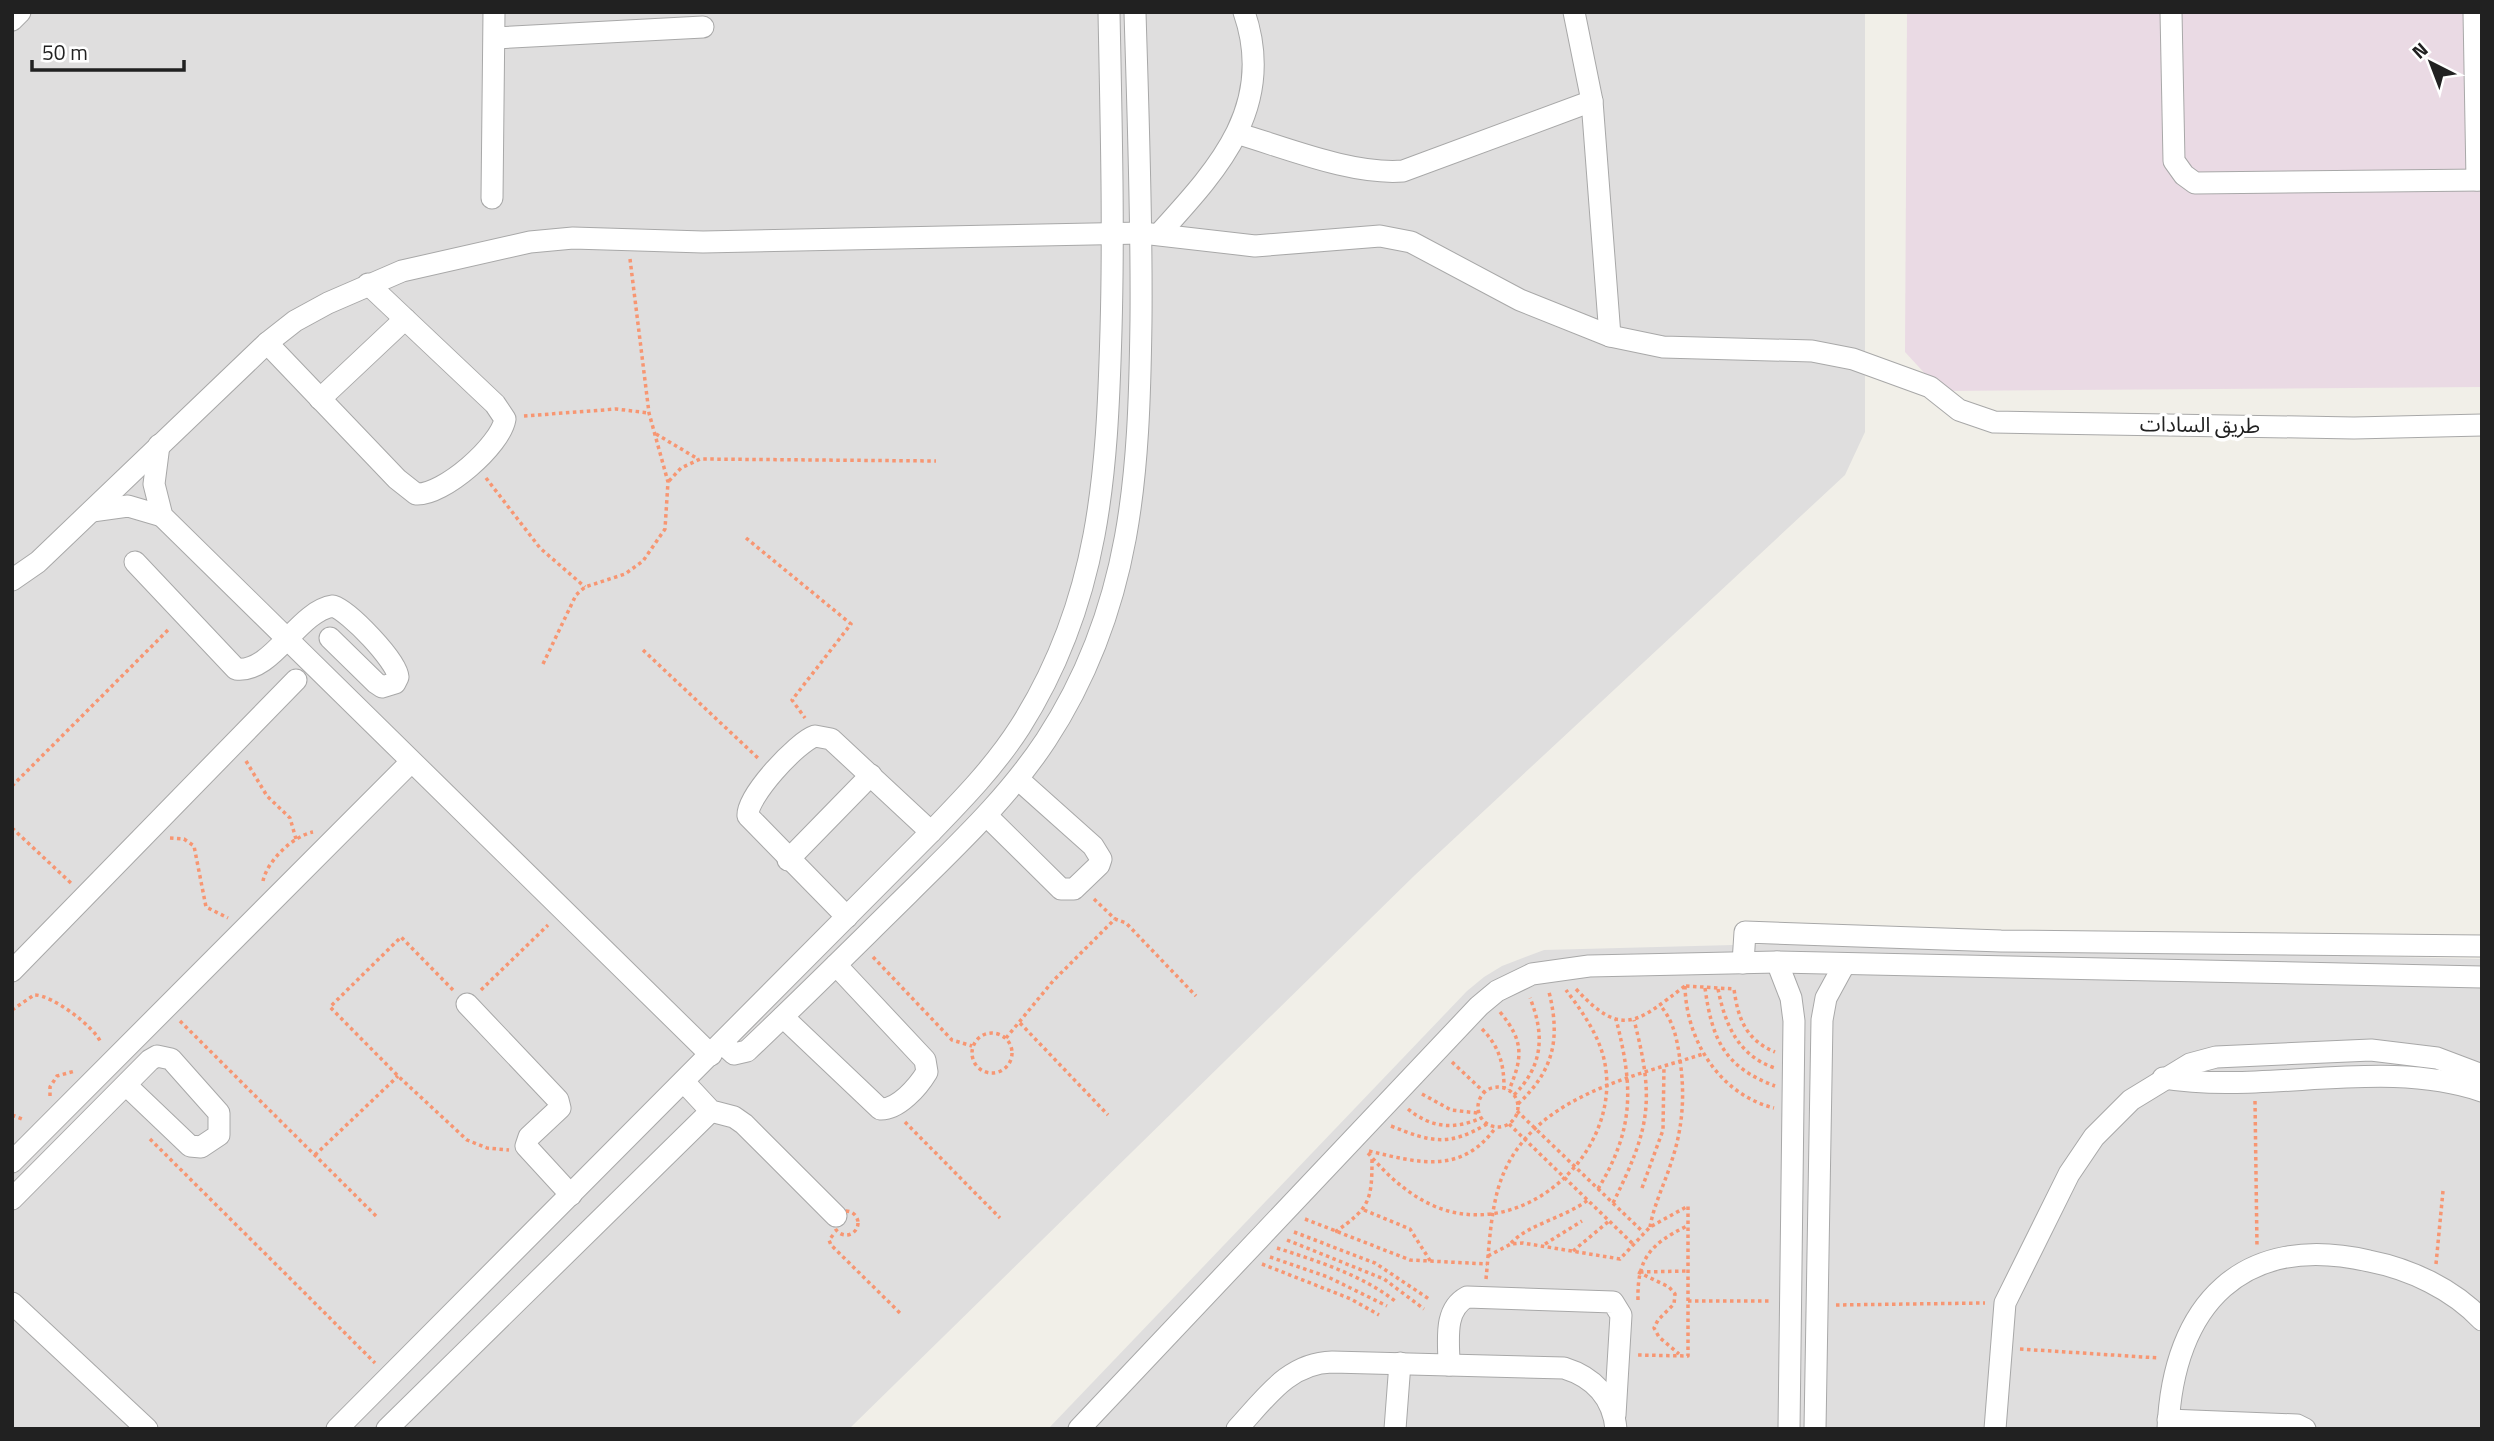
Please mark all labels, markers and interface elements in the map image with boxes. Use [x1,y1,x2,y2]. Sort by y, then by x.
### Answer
scale bar [32,28,184,72]
north arrow [2396,28,2466,98]
text: N [2405,35,2434,65]
text: 50 m [42,36,88,68]
street label: طريق السادات [2140,407,2260,441]

